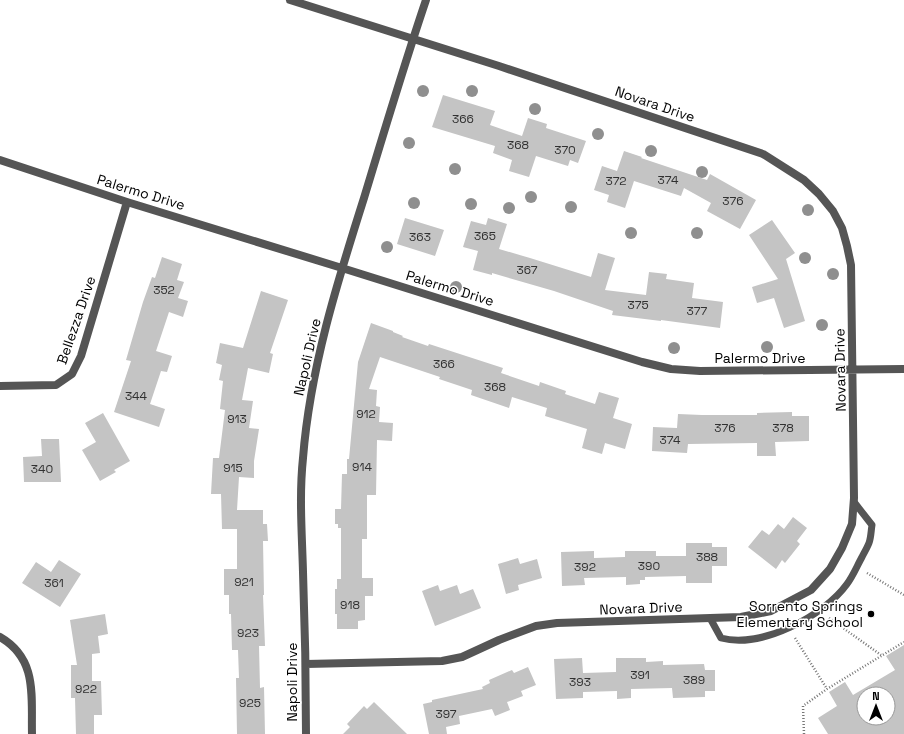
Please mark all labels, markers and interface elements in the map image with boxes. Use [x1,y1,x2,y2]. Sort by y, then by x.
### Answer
street label: Novara Drive [613,82,697,126]
house number: 366 [452,111,474,127]
house number: 368 [507,137,529,153]
house number: 370 [554,142,576,158]
street label: Palermo Drive [95,170,187,214]
house number: 374 [658,172,679,188]
house number: 372 [605,173,627,189]
house number: 376 [722,193,744,209]
house number: 365 [474,228,496,244]
house number: 363 [409,229,431,245]
house number: 367 [516,262,538,278]
street label: Palermo Drive [404,266,496,310]
street label: Bellezza Drive [52,273,100,367]
house number: 352 [153,282,175,298]
house number: 375 [627,297,649,313]
house number: 377 [687,303,708,319]
street label: Napoli Drive [289,316,325,398]
street label: Novara Drive [830,328,850,412]
street label: Palermo Drive [714,349,806,367]
house number: 366 [433,356,455,372]
house number: 368 [484,379,506,395]
house number: 344 [125,388,148,404]
house number: 912 [356,406,376,422]
house number: 913 [227,411,247,427]
house number: 376 [714,420,736,436]
house number: 378 [772,420,794,436]
house number: 374 [660,432,681,448]
house number: 914 [352,459,372,475]
house number: 915 [223,460,243,476]
house number: 340 [31,461,53,477]
house number: 388 [696,549,718,565]
house number: 390 [638,558,660,574]
house number: 392 [574,559,596,575]
house number: 921 [234,574,254,590]
house number: 361 [44,575,64,591]
house number: 918 [340,597,360,613]
place label: Sorrento Springs Elementary School [737,597,863,631]
street label: Novara Drive [599,598,683,618]
marker: Sorrento Springs Elementary School [866,609,876,619]
house number: 923 [237,625,259,641]
street label: Napoli Drive [283,642,301,722]
house number: 391 [630,667,650,683]
house number: 389 [683,672,705,688]
house number: 393 [569,674,591,690]
house number: 922 [75,681,97,697]
north arrow [856,686,896,726]
text: N [872,689,880,703]
house number: 925 [239,695,261,711]
house number: 397 [435,706,457,722]

